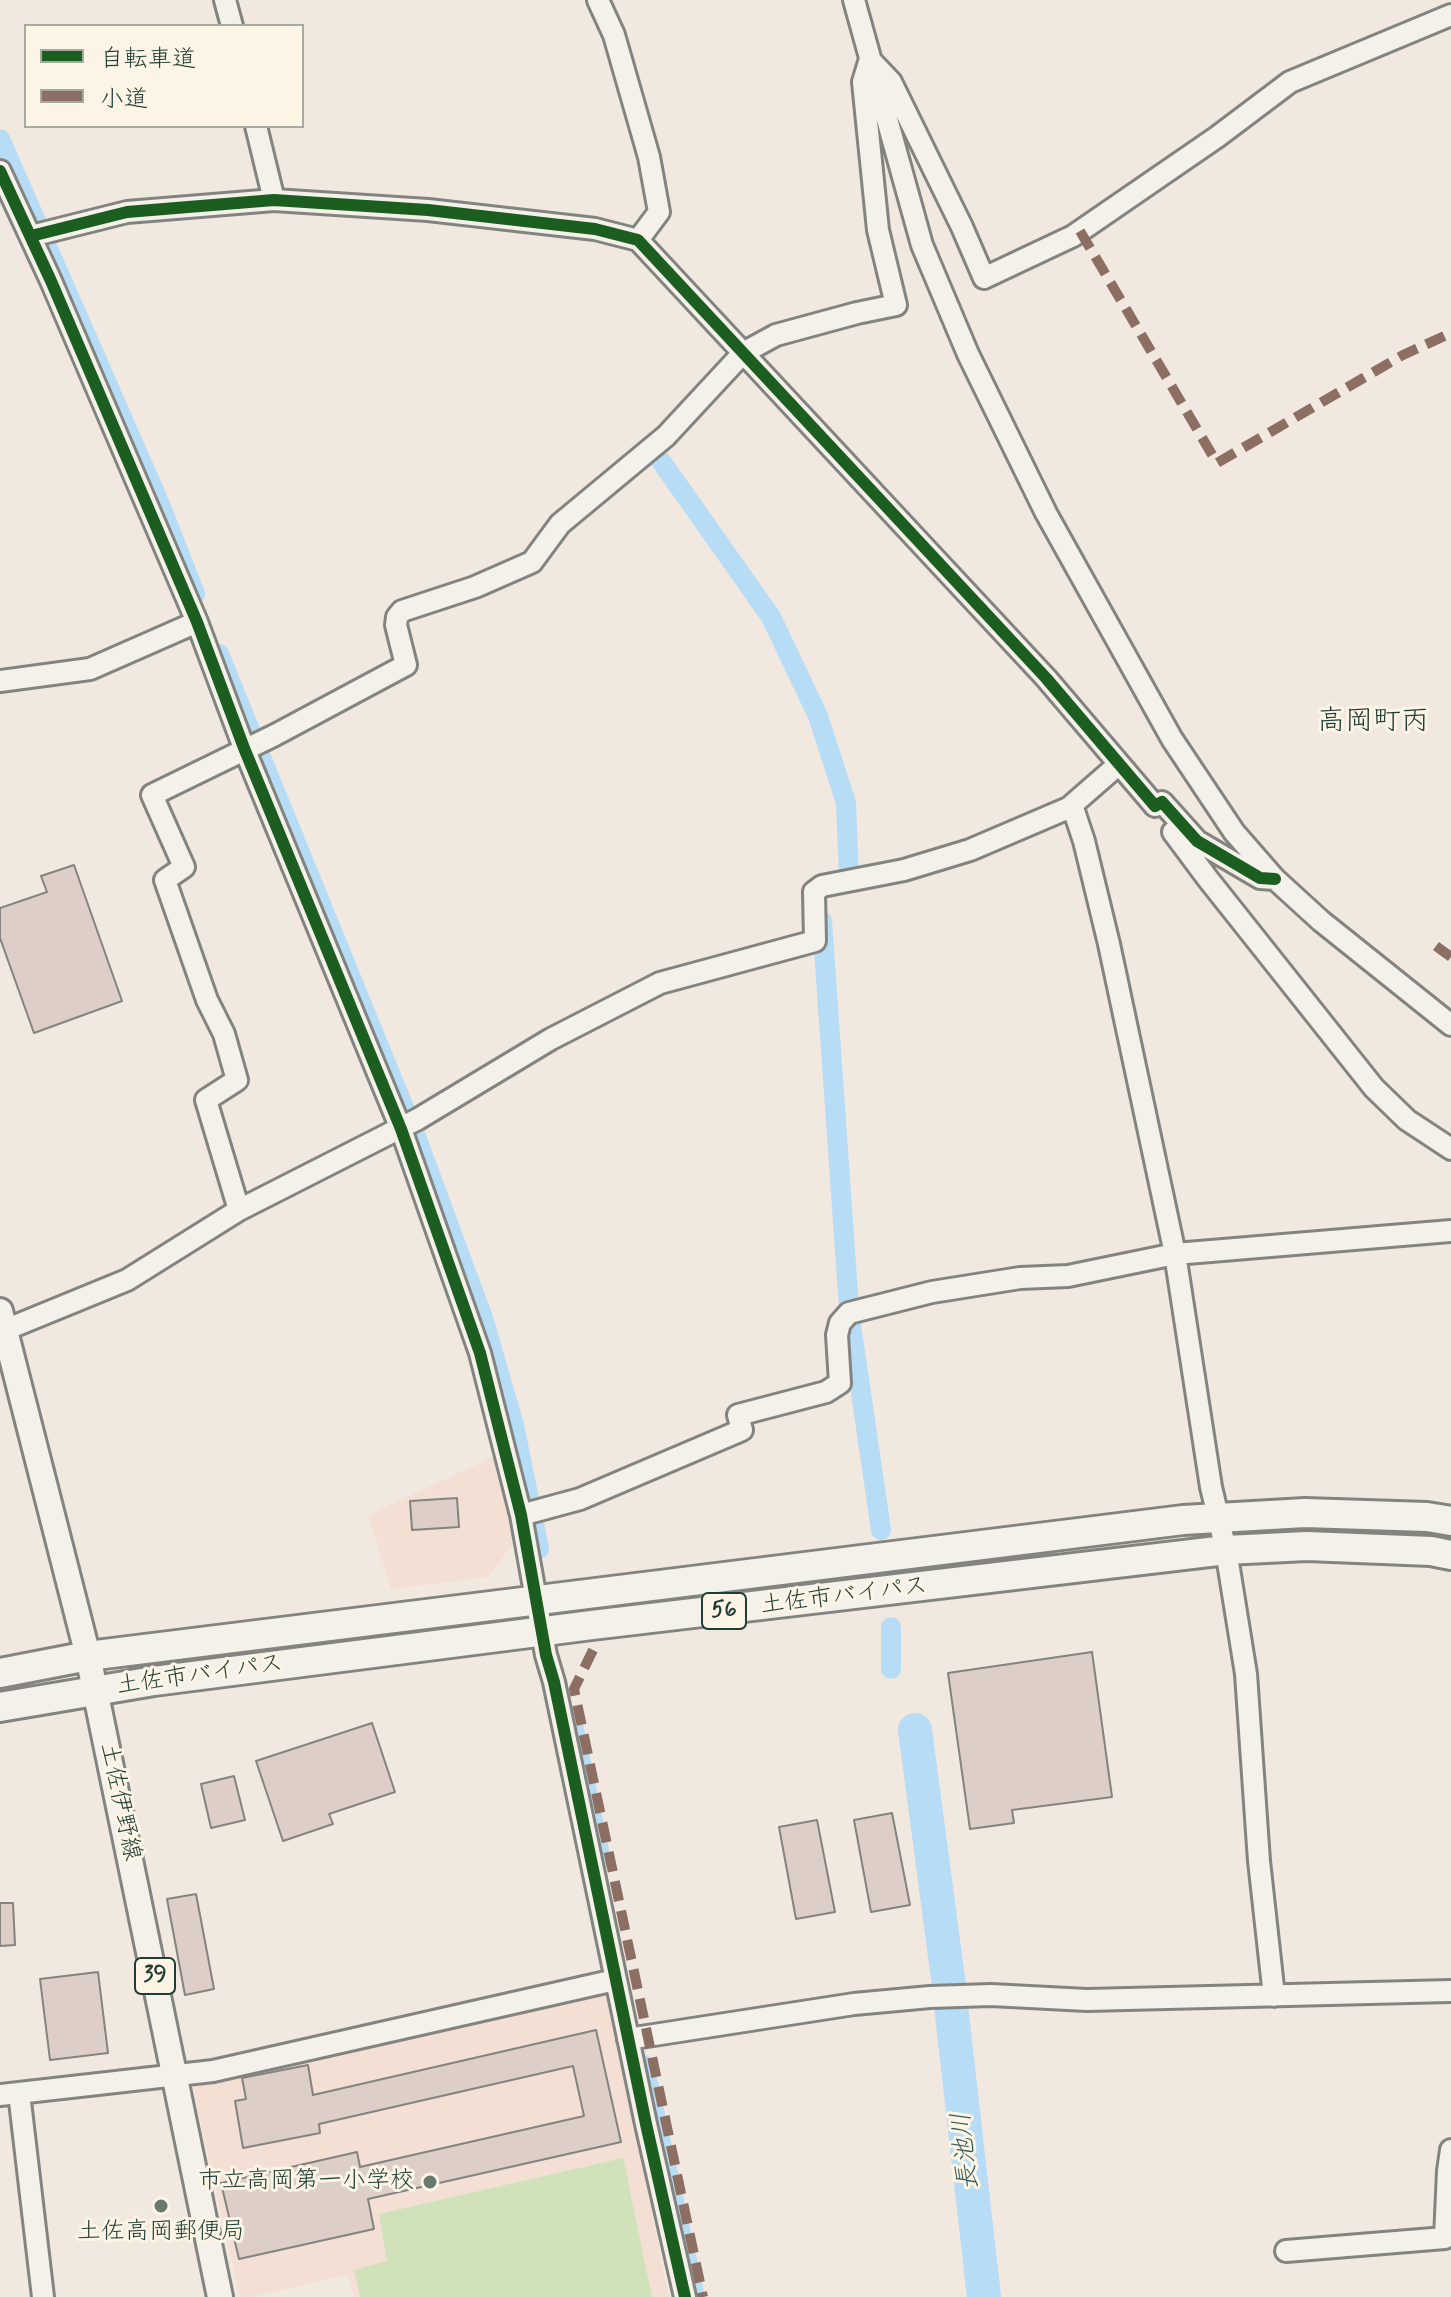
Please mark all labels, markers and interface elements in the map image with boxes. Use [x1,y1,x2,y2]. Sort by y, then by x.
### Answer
legend [24,24,304,128]
text: 自転車道 [100,44,196,75]
text: 小道 [100,84,148,115]
district label: 高岡町丙 [1317,706,1429,740]
street label: 土佐市バイパス [759,1572,929,1622]
road number: 56 [702,1593,746,1629]
street label: 土佐市バイパス [115,1650,285,1702]
street label: 土佐伊野線 [92,1740,146,1864]
road number: 39 [135,1958,175,1994]
water label: 長池川 [947,2111,987,2191]
place label: 市立高岡第一小学校 [198,2168,414,2196]
marker: 市立高岡第一小学校 [421,2173,439,2191]
marker: 土佐高岡郵便局 [152,2197,170,2215]
place label: 土佐高岡郵便局 [77,2219,245,2247]

